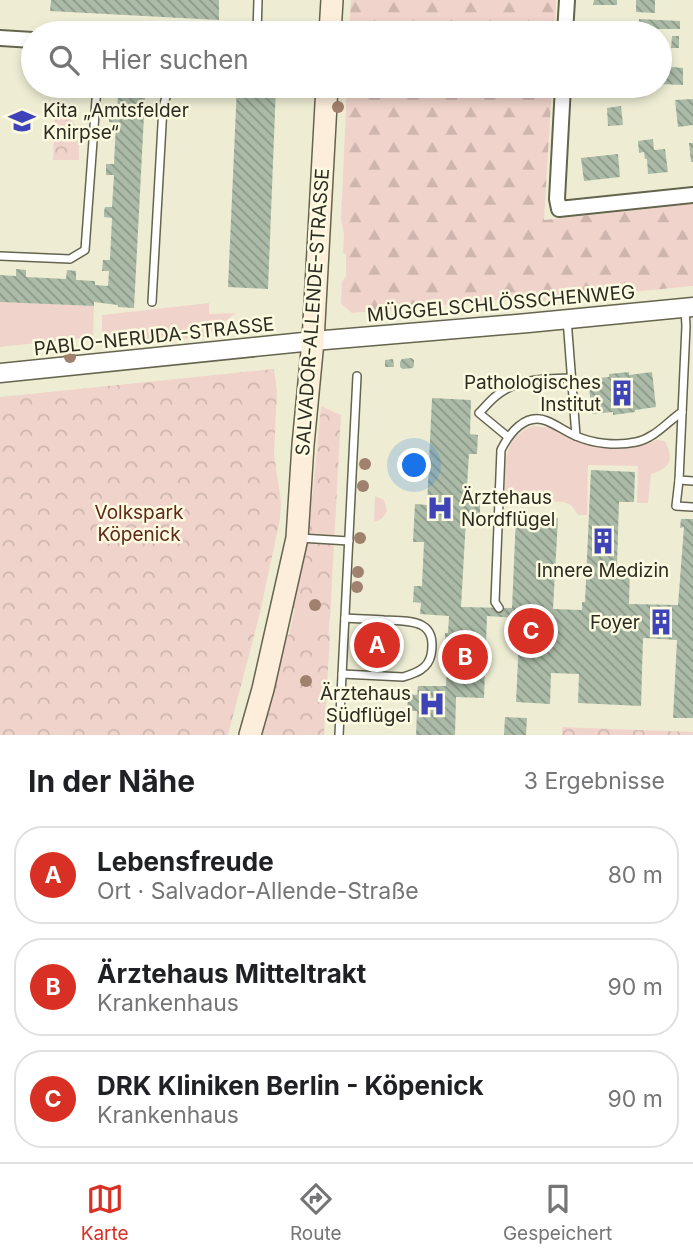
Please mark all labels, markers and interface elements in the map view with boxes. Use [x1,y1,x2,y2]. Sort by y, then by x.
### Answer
search box [21,21,672,98]
icon: search [45,41,83,79]
text: Hier suchen [101,44,249,75]
place label: Kita „Amtsfelder Knirpse“ [43,99,189,144]
school or university icon: Kita „Amtsfelder Knirpse“ [7,106,37,136]
street label: SALVADOR-ALLENDE-STRASSE [291,168,334,457]
street label: MÜGGELSCHLÖSSCHENWEG [366,280,636,327]
street label: PABLO-NERUDA-STRASSE [33,312,275,361]
place label: Pathologisches Institut [464,371,601,416]
building icon: Pathologisches Institut [607,378,637,408]
your location [397,448,431,482]
place label: Ärztehaus Nordflügel [461,486,555,531]
hospital icon: Ärztehaus Nordflügel [425,493,455,523]
park label: Volkspark Köpenick [95,501,184,546]
building icon: Innere Medizin [588,526,618,556]
place label: Innere Medizin [537,559,669,582]
pin: C [508,605,554,657]
building icon: Foyer [646,607,676,637]
place label: Foyer [590,611,640,634]
pin: A [354,619,400,671]
pin: B [442,631,488,683]
place label: Ärztehaus Südflügel [320,682,411,727]
hospital icon: Ärztehaus Südflügel [417,689,447,719]
text: In der Nähe [28,763,195,799]
text: 3 Ergebnisse [524,767,665,795]
text: Lebensfreude [97,846,274,877]
text: A [44,861,62,889]
text: 80 m [608,861,663,889]
text: Ort · Salvador-Allende-Straße [97,877,419,905]
text: Ärztehaus Mitteltrakt [97,958,366,989]
text: B [45,973,61,1001]
text: 90 m [608,973,663,1001]
text: Krankenhaus [97,989,239,1017]
text: DRK Kliniken Berlin - Köpenick [97,1070,484,1101]
text: C [44,1085,62,1113]
text: 90 m [608,1085,663,1113]
text: Krankenhaus [97,1101,239,1129]
tab: Karte [81,1180,129,1245]
tab: Route [290,1180,342,1245]
tab: Gespeichert [503,1180,612,1245]

